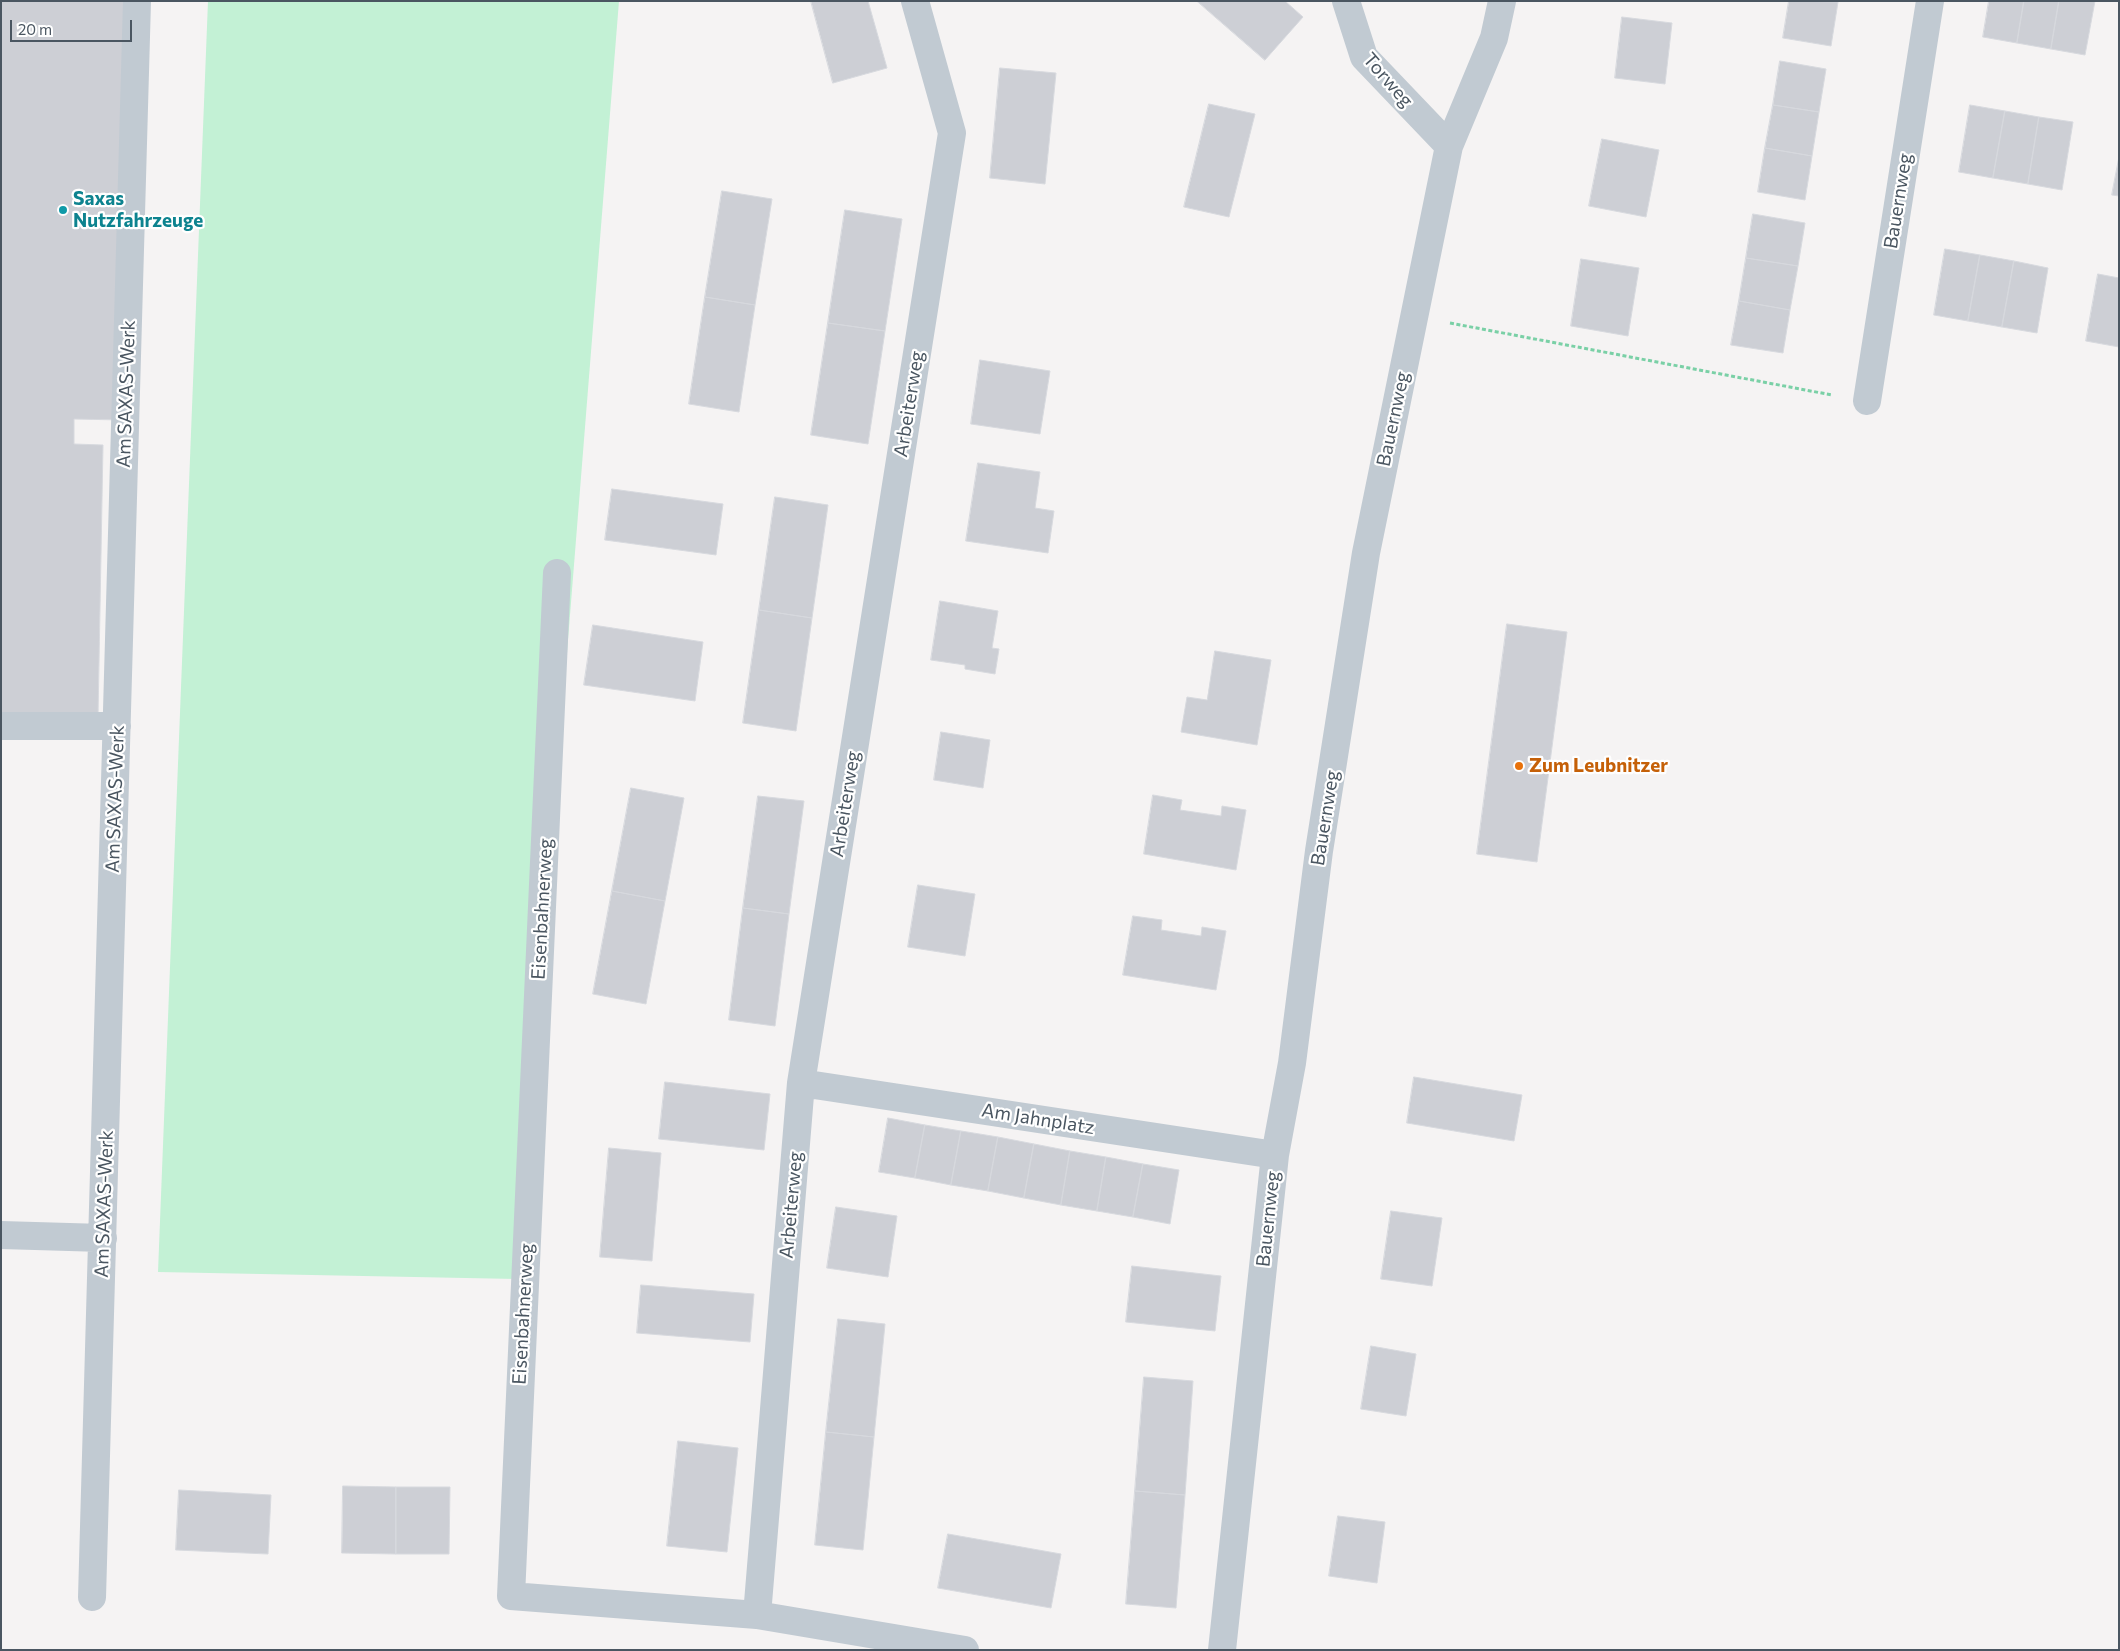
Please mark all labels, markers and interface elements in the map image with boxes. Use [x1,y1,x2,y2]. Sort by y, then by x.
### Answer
scale bar [12,10,135,42]
text: 20 m [18,20,52,38]
street label: Torweg [1358,48,1418,112]
street label: Bauernweg [1879,152,1917,250]
place label: Saxas Nutzfahrzeuge [73,188,203,232]
marker: Saxas Nutzfahrzeuge [57,204,69,216]
street label: Am SAXAS-Werk [112,320,140,468]
street label: Arbeiterweg [889,349,929,459]
street label: Bauernweg [1372,370,1414,468]
street label: Am SAXAS-Werk [101,725,129,873]
street label: Arbeiterweg [825,749,865,859]
place label: Zum Leubnitzer [1529,755,1668,777]
marker: Zum Leubnitzer [1513,760,1525,772]
street label: Bauernweg [1306,769,1344,867]
street label: Eisenbahnerweg [527,838,557,980]
street label: Am Jahnplatz [980,1099,1096,1139]
street label: Am SAXAS-Werk [90,1130,118,1278]
street label: Arbeiterweg [775,1151,807,1259]
street label: Bauernweg [1252,1170,1284,1268]
street label: Eisenbahnerweg [508,1243,538,1385]

